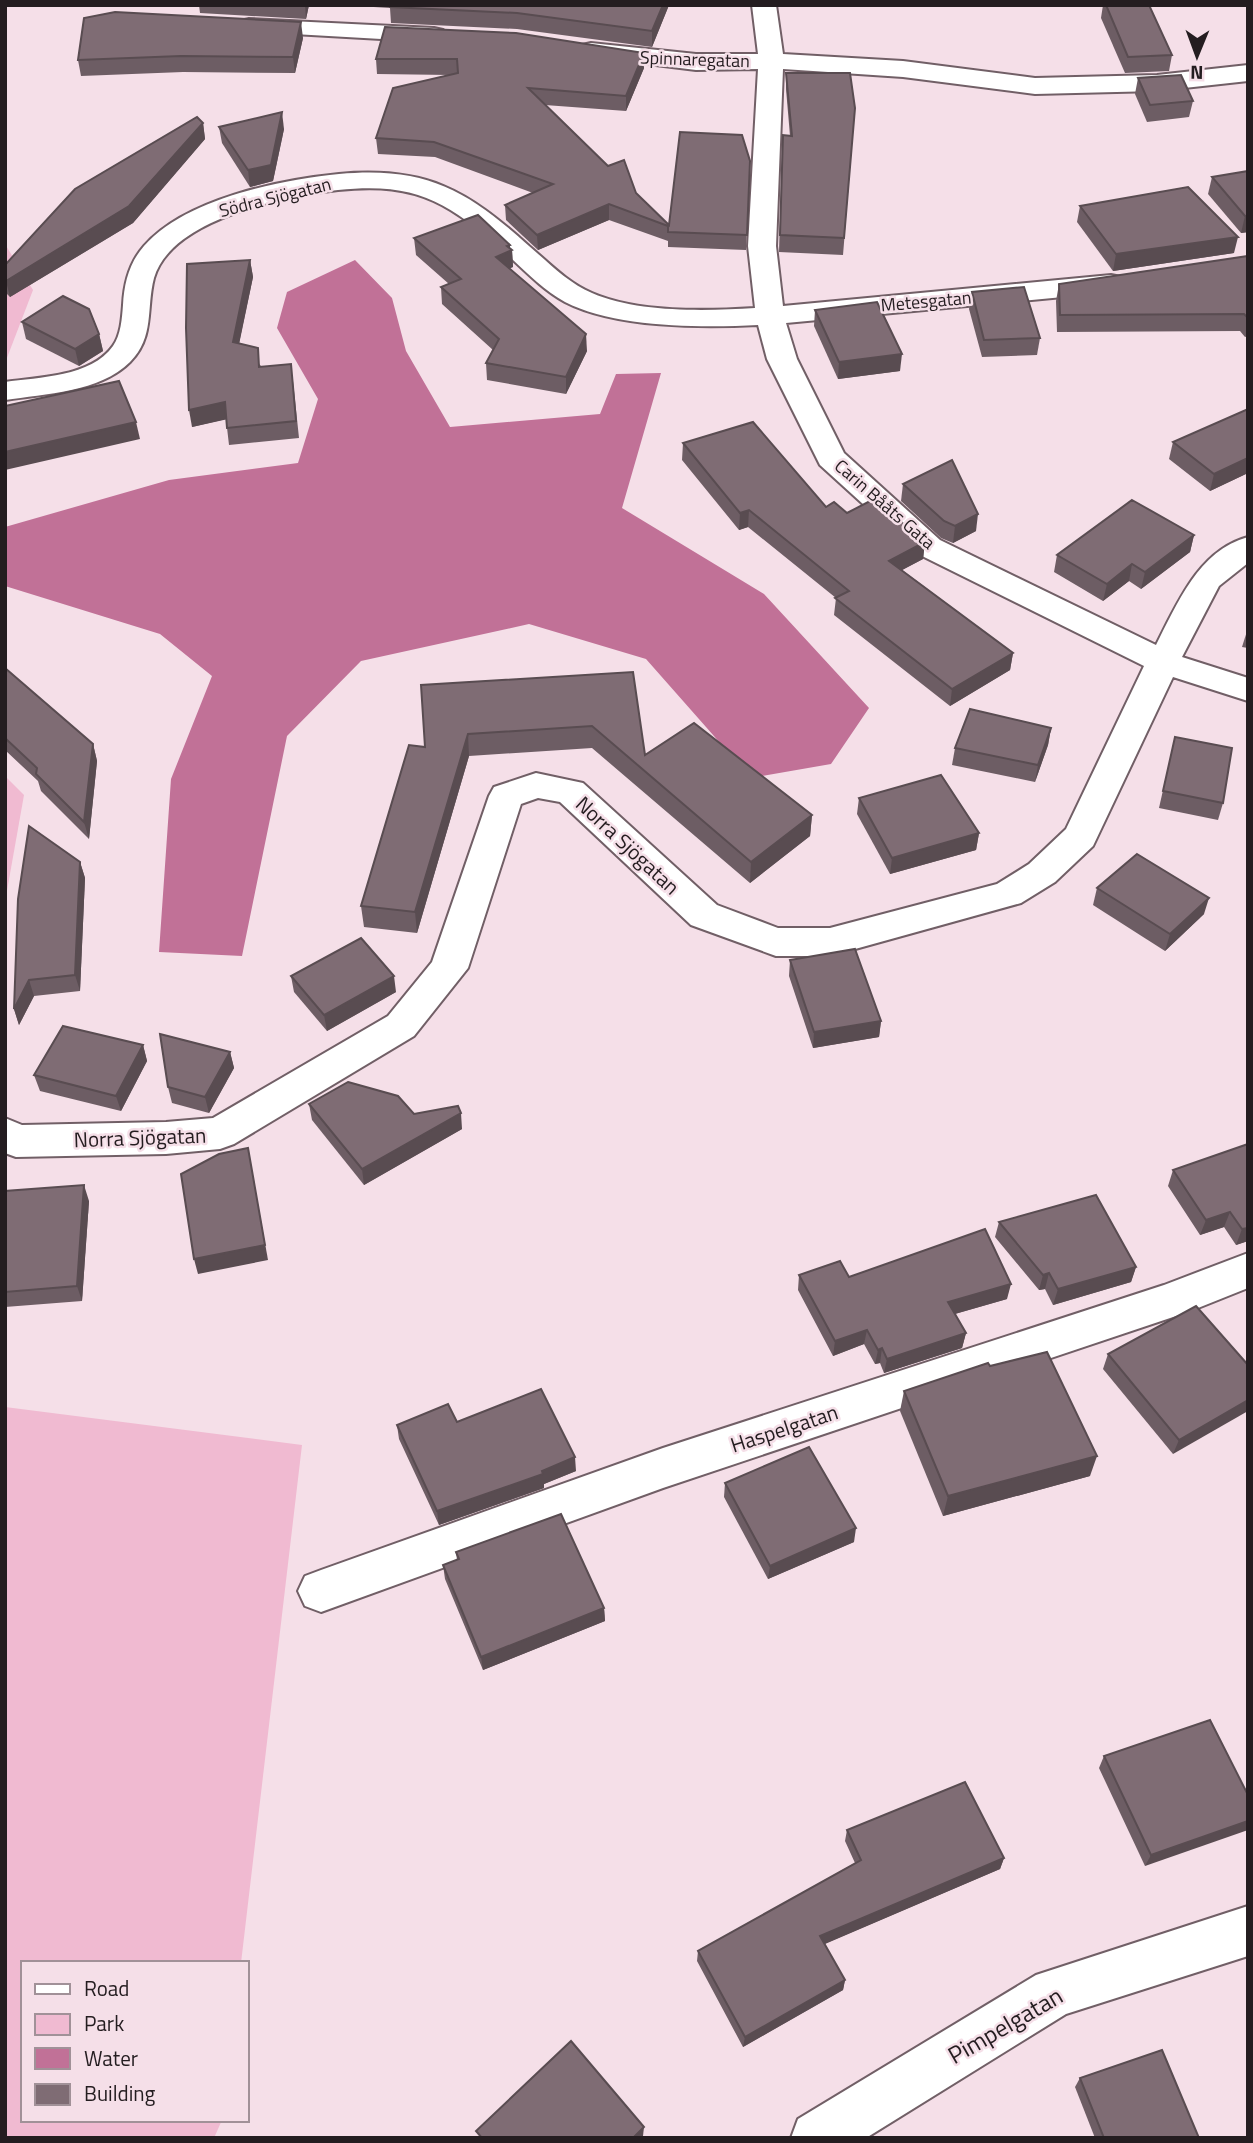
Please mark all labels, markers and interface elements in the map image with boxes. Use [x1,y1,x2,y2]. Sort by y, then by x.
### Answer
north arrow [1162,21,1232,91]
street label: Spinnaregatan [640,44,750,74]
text: N [1190,59,1204,88]
street label: Södra Sjögatan [216,170,334,224]
street label: Metesgatan [879,284,973,318]
street label: Carin Bååts Gata [829,453,941,555]
street label: Norra Sjögatan [569,788,687,902]
street label: Norra Sjögatan [73,1119,207,1155]
street label: Haspelgatan [726,1396,842,1460]
legend [21,1961,248,2122]
text: Road [84,1972,129,2004]
street label: Pimpelgatan [941,1978,1069,2072]
text: Park [84,2007,124,2039]
text: Water [84,2042,138,2074]
text: Building [84,2077,156,2109]

